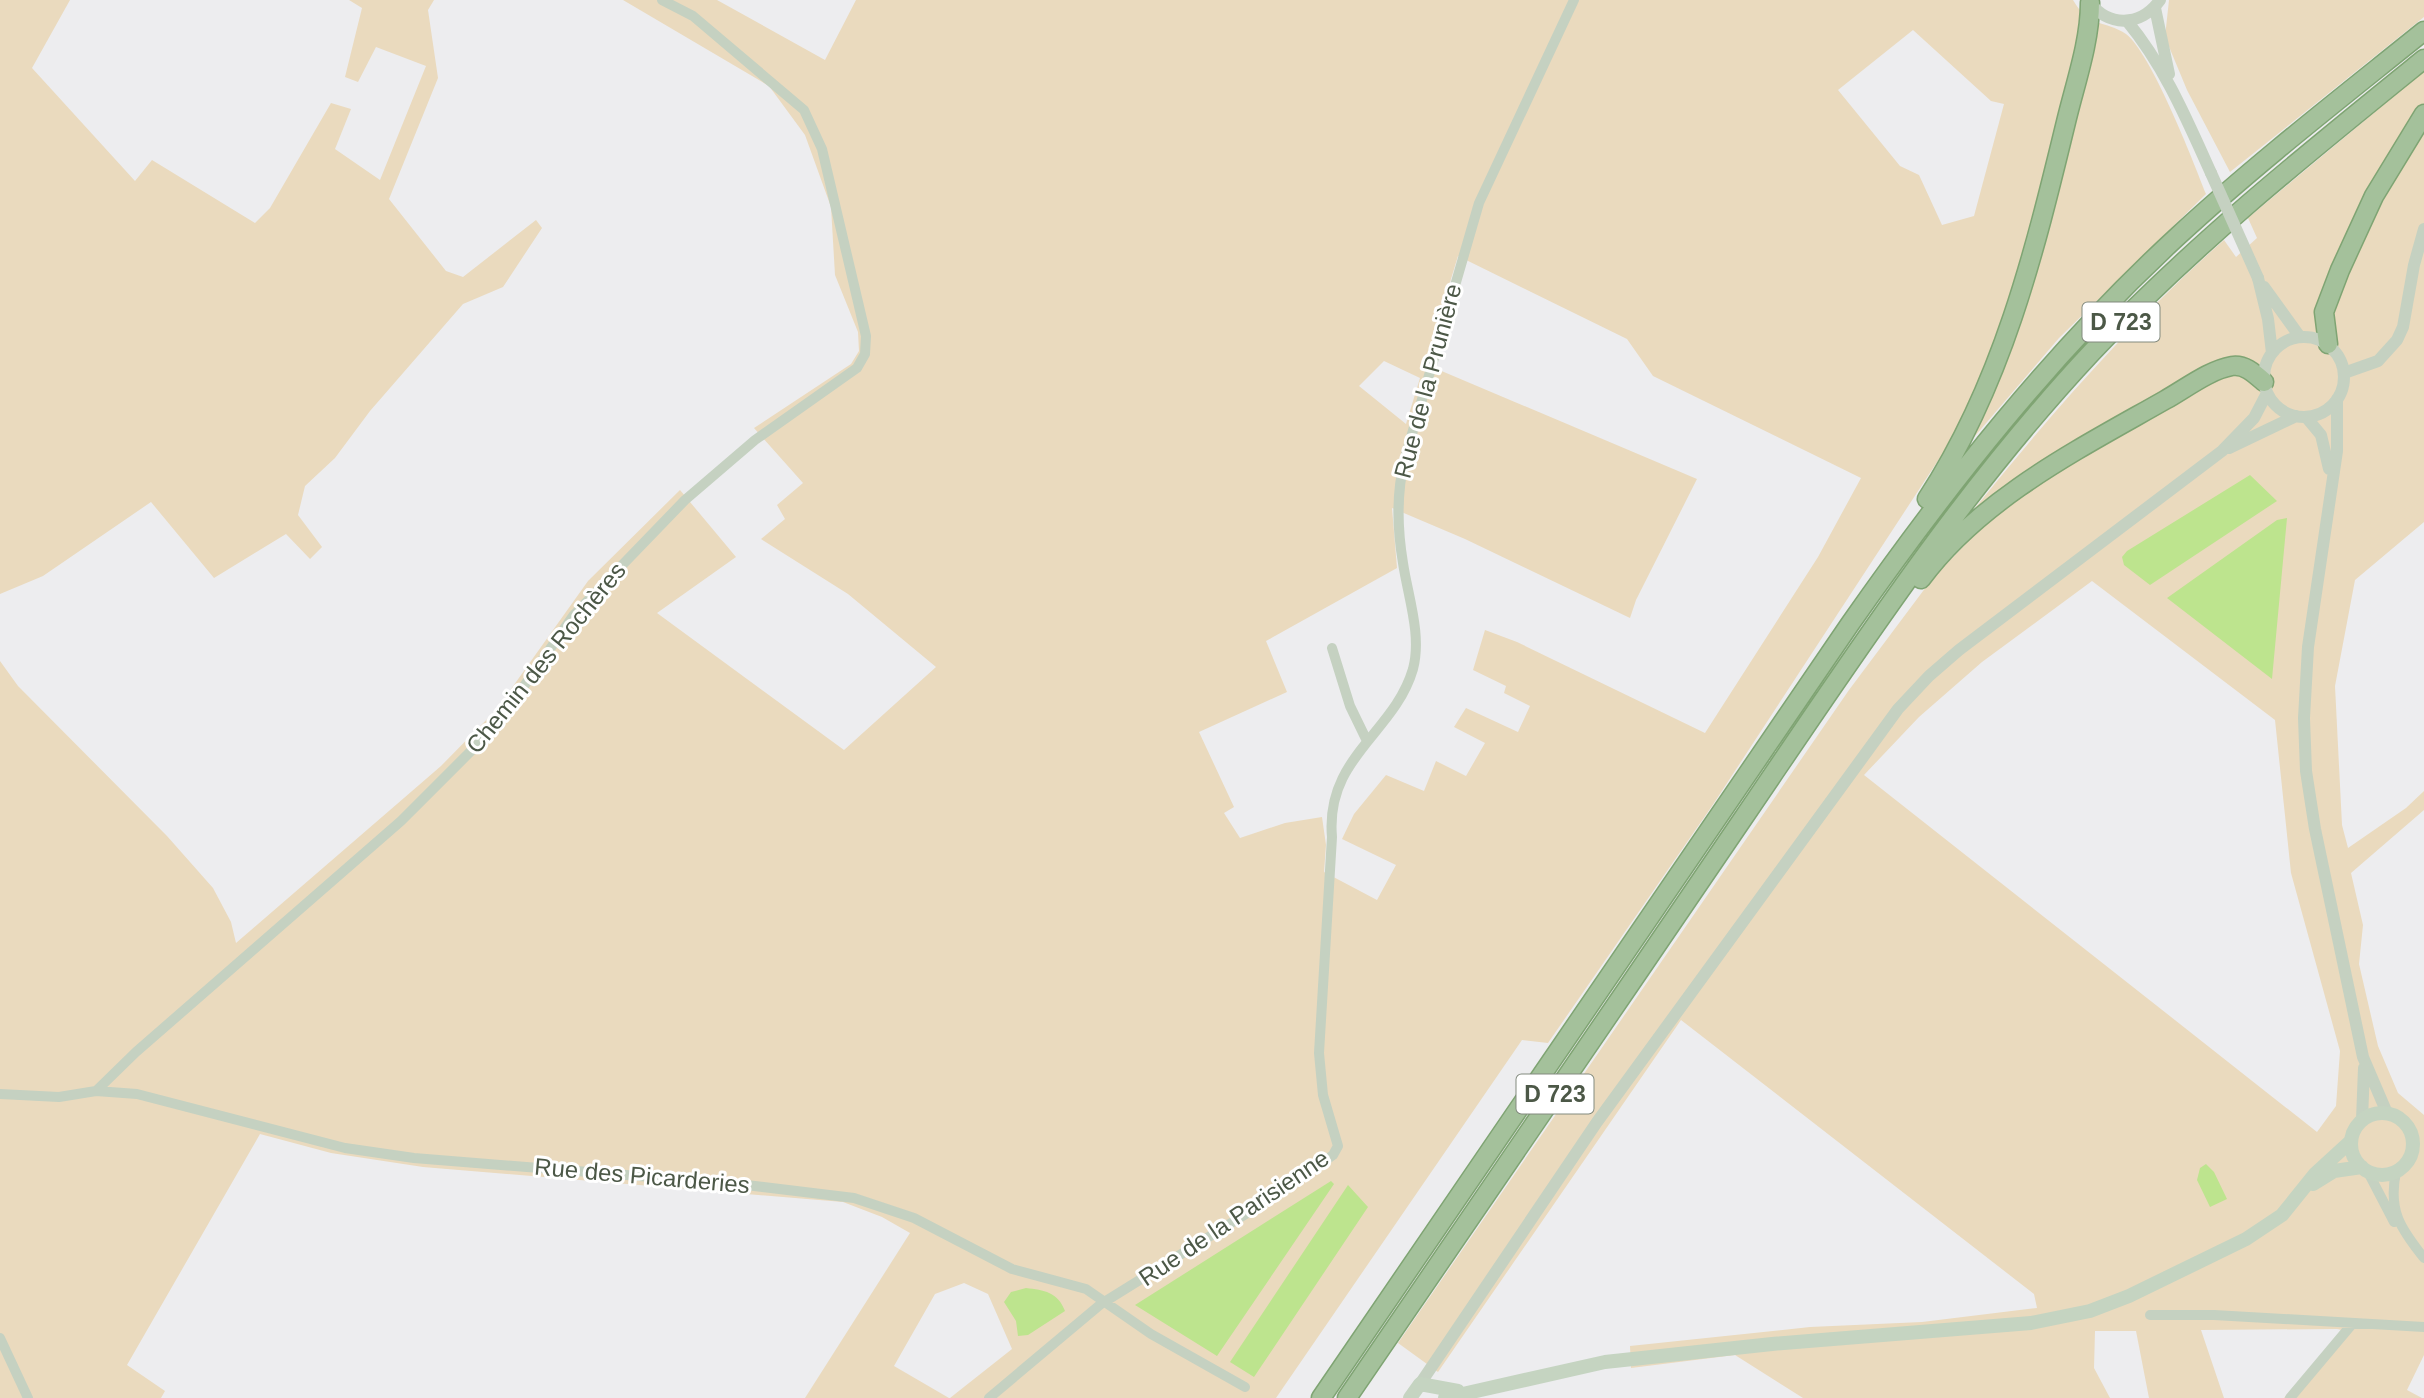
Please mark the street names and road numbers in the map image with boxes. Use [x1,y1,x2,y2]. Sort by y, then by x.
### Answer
street label: Rue de la Prunière [1389,281,1466,481]
road number: D 723 [2082,302,2160,342]
street label: Chemin des Rochères [460,557,631,758]
road number: D 723 [1516,1074,1594,1114]
street label: Rue de la Parisienne [1134,1144,1334,1291]
street label: Rue des Picarderies [533,1153,751,1198]

